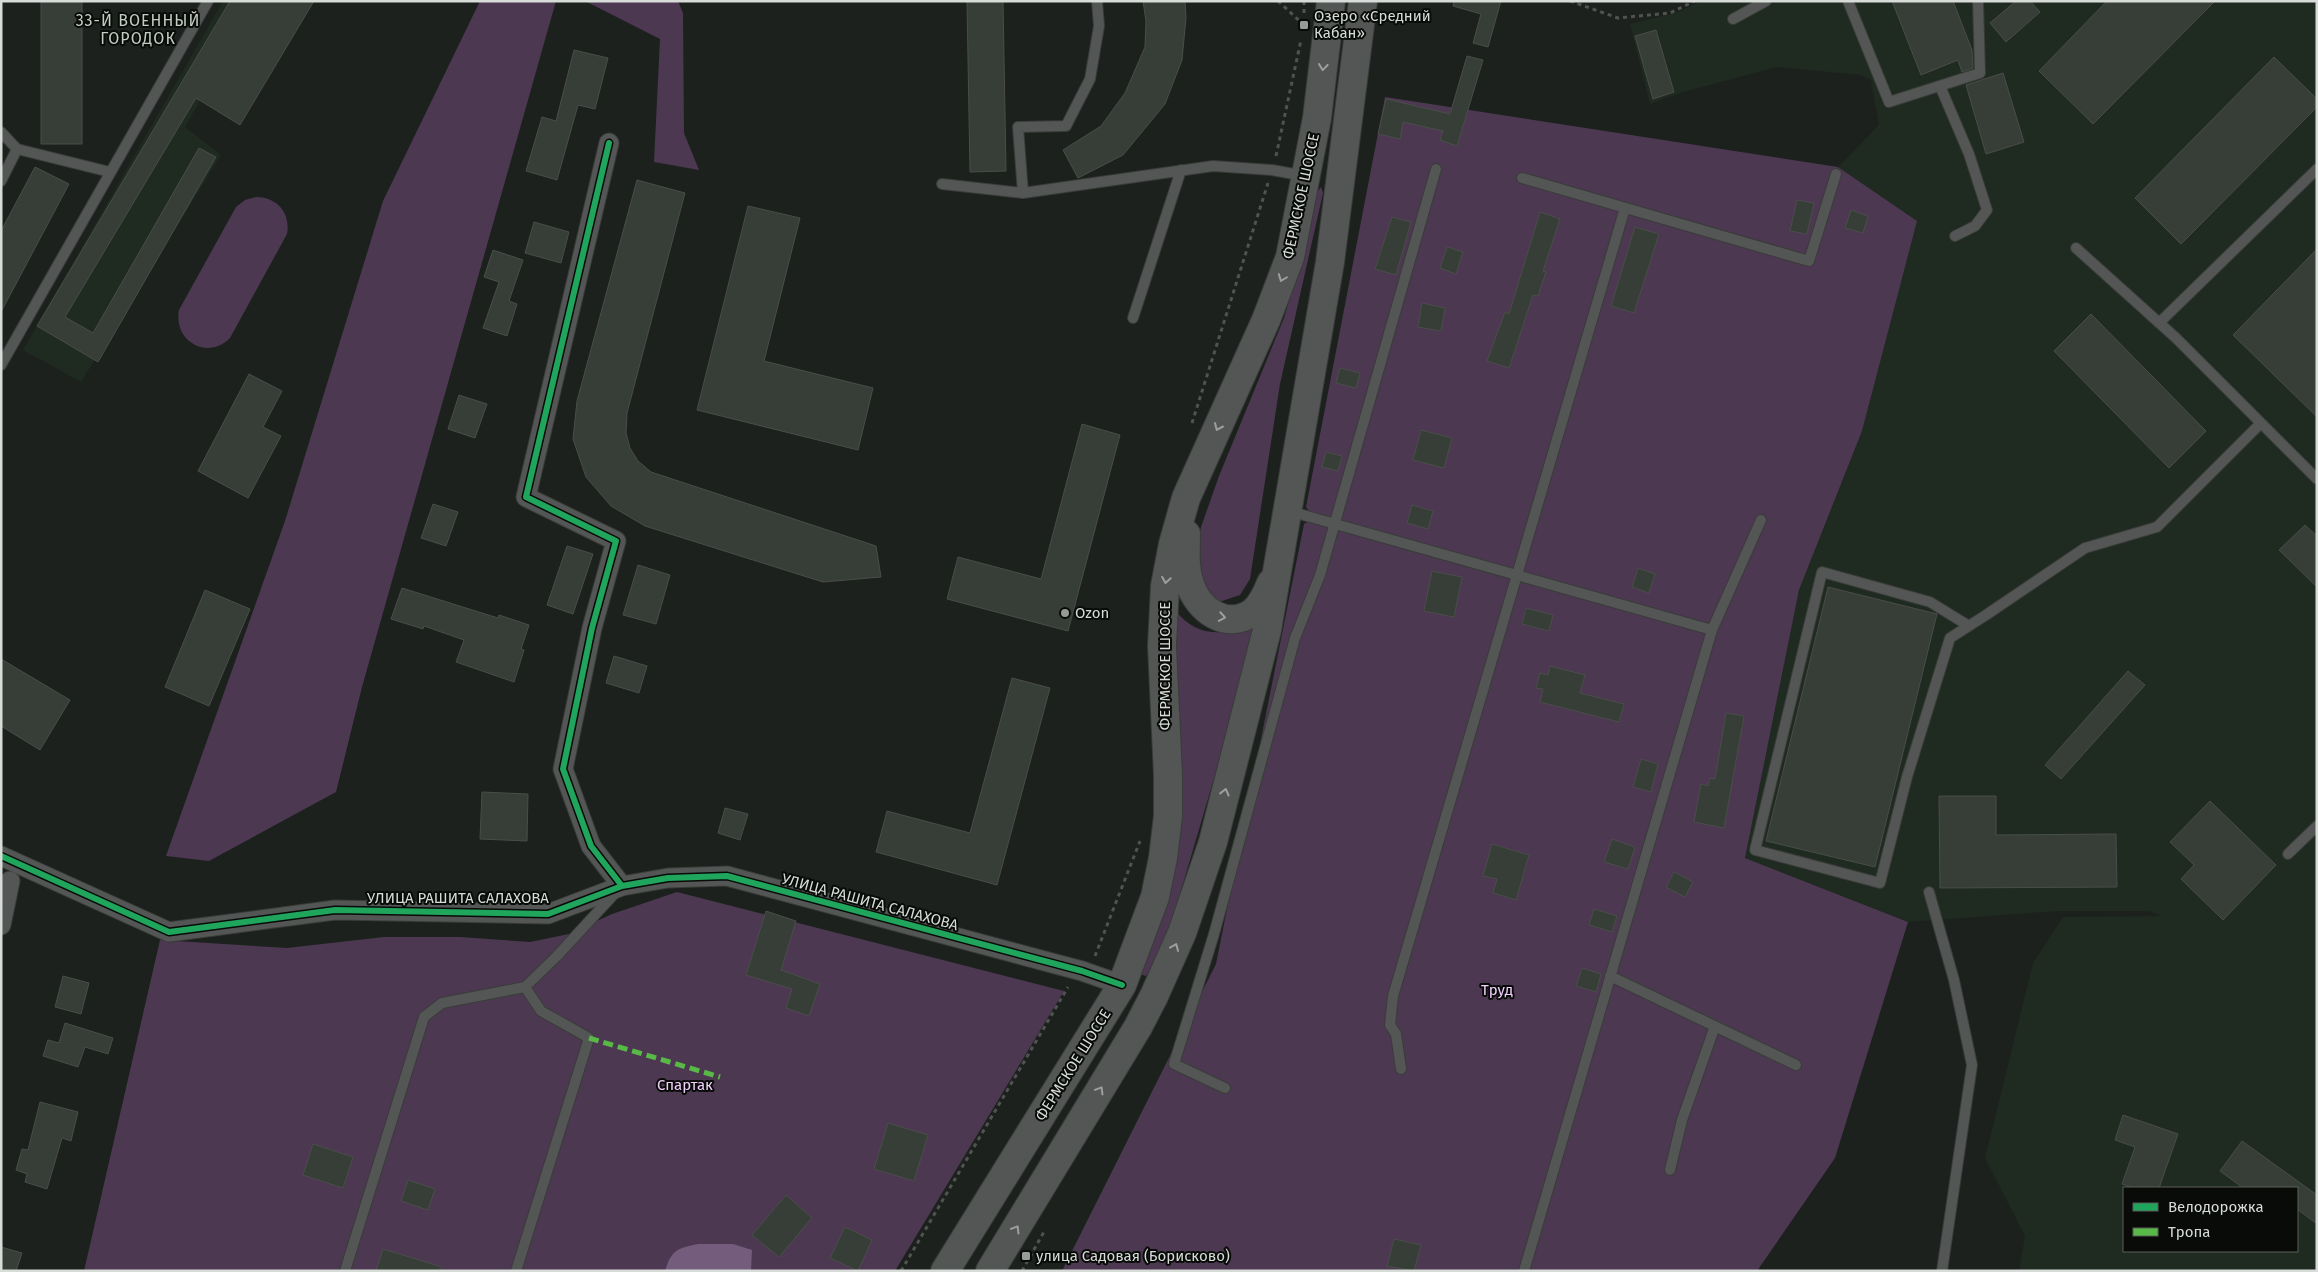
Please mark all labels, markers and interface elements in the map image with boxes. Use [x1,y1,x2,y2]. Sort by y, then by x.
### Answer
place label: Озеро «Средний Кабан» [1314,7,1431,42]
district label: 33-Й ВОЕННЫЙ ГОРОДОК [76,11,200,48]
marker: Озеро «Средний Кабан» [1298,19,1310,31]
one-way arrow [1318,63,1329,71]
street label: ФЕРМСКОЕ ШОССЕ [1279,131,1323,261]
one-way arrow [1278,273,1288,281]
one-way arrow [1213,422,1224,431]
one-way arrow [1162,576,1172,585]
street label: ФЕРМСКОЕ ШОССЕ [1156,602,1174,730]
place label: Ozon [1075,604,1109,622]
marker: Ozon [1059,607,1071,619]
one-way arrow [1217,612,1226,622]
one-way arrow [1220,789,1230,797]
street label: УЛИЦА РАШИТА САЛАХОВА [780,870,961,934]
street label: УЛИЦА РАШИТА САЛАХОВА [367,889,549,907]
one-way arrow [1169,943,1180,952]
park label: Труд [1481,981,1513,999]
street label: ФЕРМСКОЕ ШОССЕ [1031,1006,1115,1124]
park label: Спартак [657,1076,713,1094]
one-way arrow [1093,1087,1103,1096]
legend [2123,1187,2298,1252]
text: Велодорожка [2168,1198,2264,1216]
text: Тропа [2168,1223,2210,1241]
one-way arrow [1009,1226,1019,1235]
place label: улица Садовая (Борисково) [1036,1247,1230,1265]
marker: улица Садовая (Борисково) [1020,1250,1032,1262]

